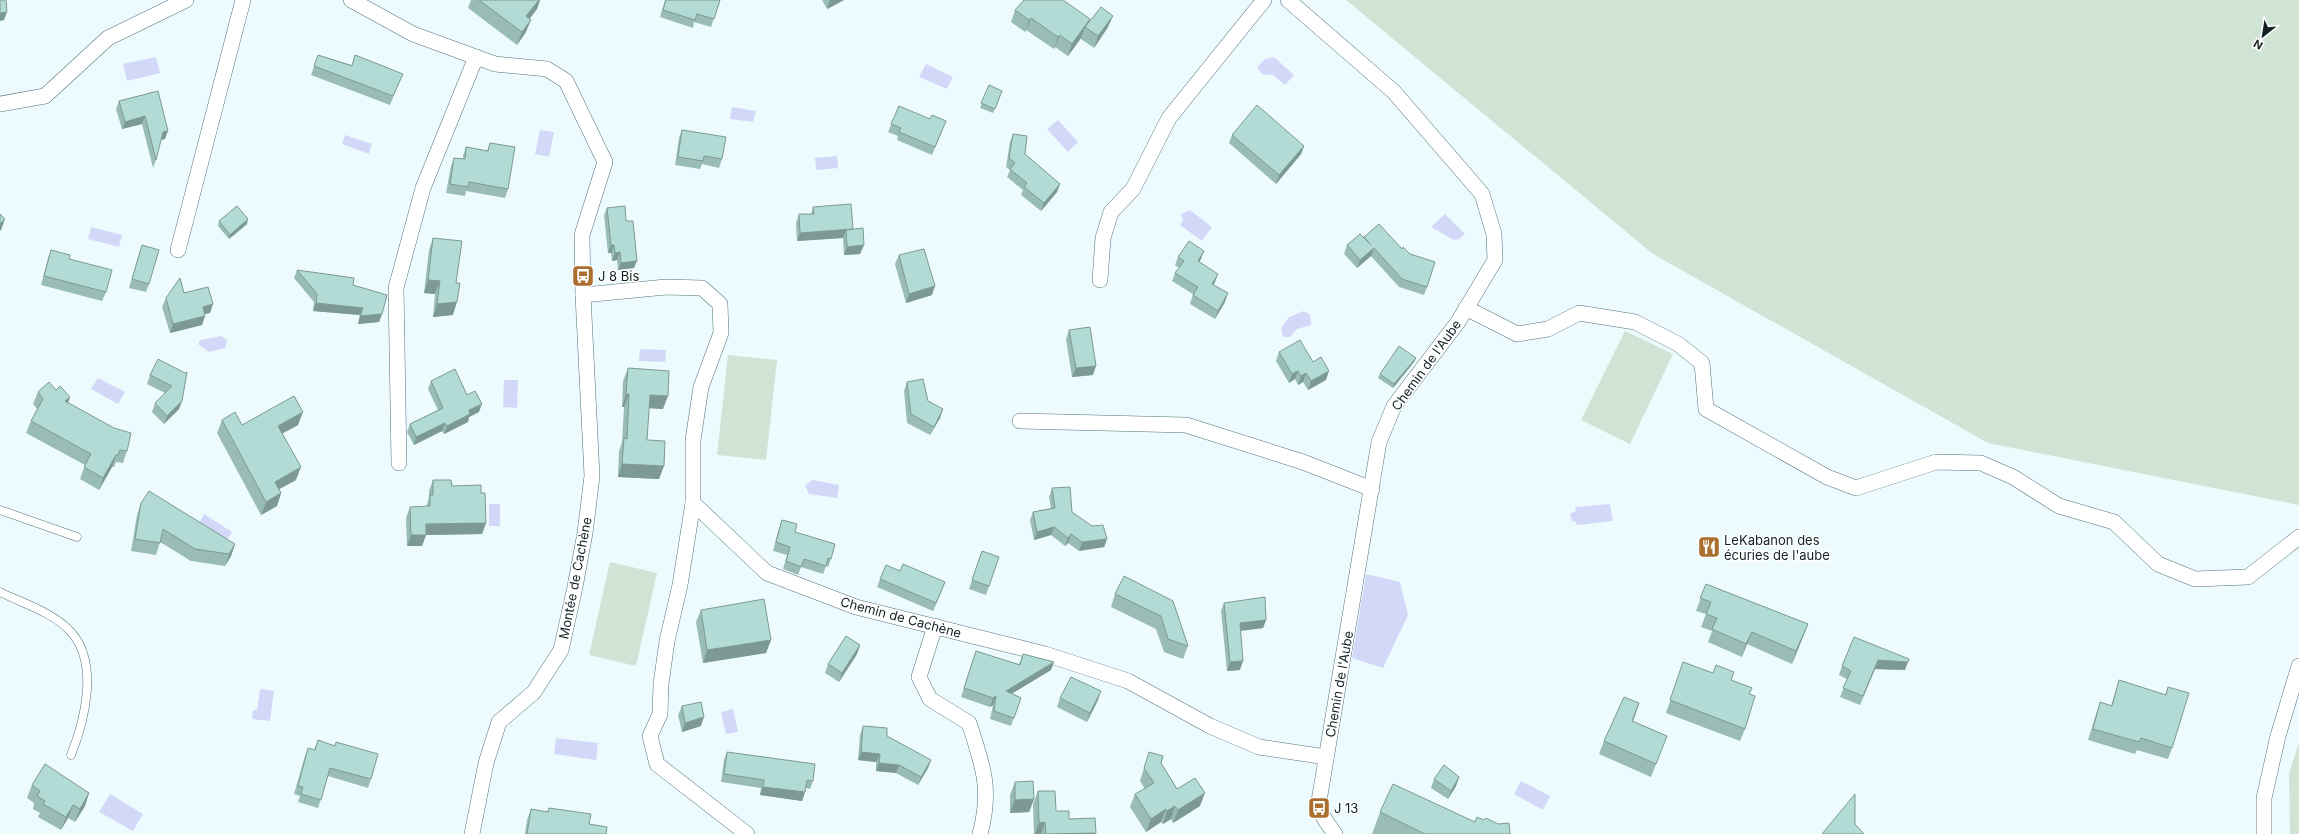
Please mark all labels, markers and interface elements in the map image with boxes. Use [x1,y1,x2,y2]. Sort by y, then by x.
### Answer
north arrow [2243,16,2283,56]
text: N [2251,37,2265,53]
bus stop icon: J 8 Bis [570,263,596,289]
place label: J 8 Bis [598,268,639,284]
street label: Chemin de l'Aube [1388,317,1464,413]
street label: Montée de Cachène [555,516,595,640]
place label: LeKabanon des écuries de l'aube [1724,532,1830,563]
restaurant icon: LeKabanon des écuries de l'aube [1696,534,1722,560]
street label: Chemin de Cachène [839,593,963,641]
street label: Chemin de l'Aube [1322,629,1356,739]
bus stop icon: J 13 [1306,795,1332,821]
place label: J 13 [1334,800,1358,816]

